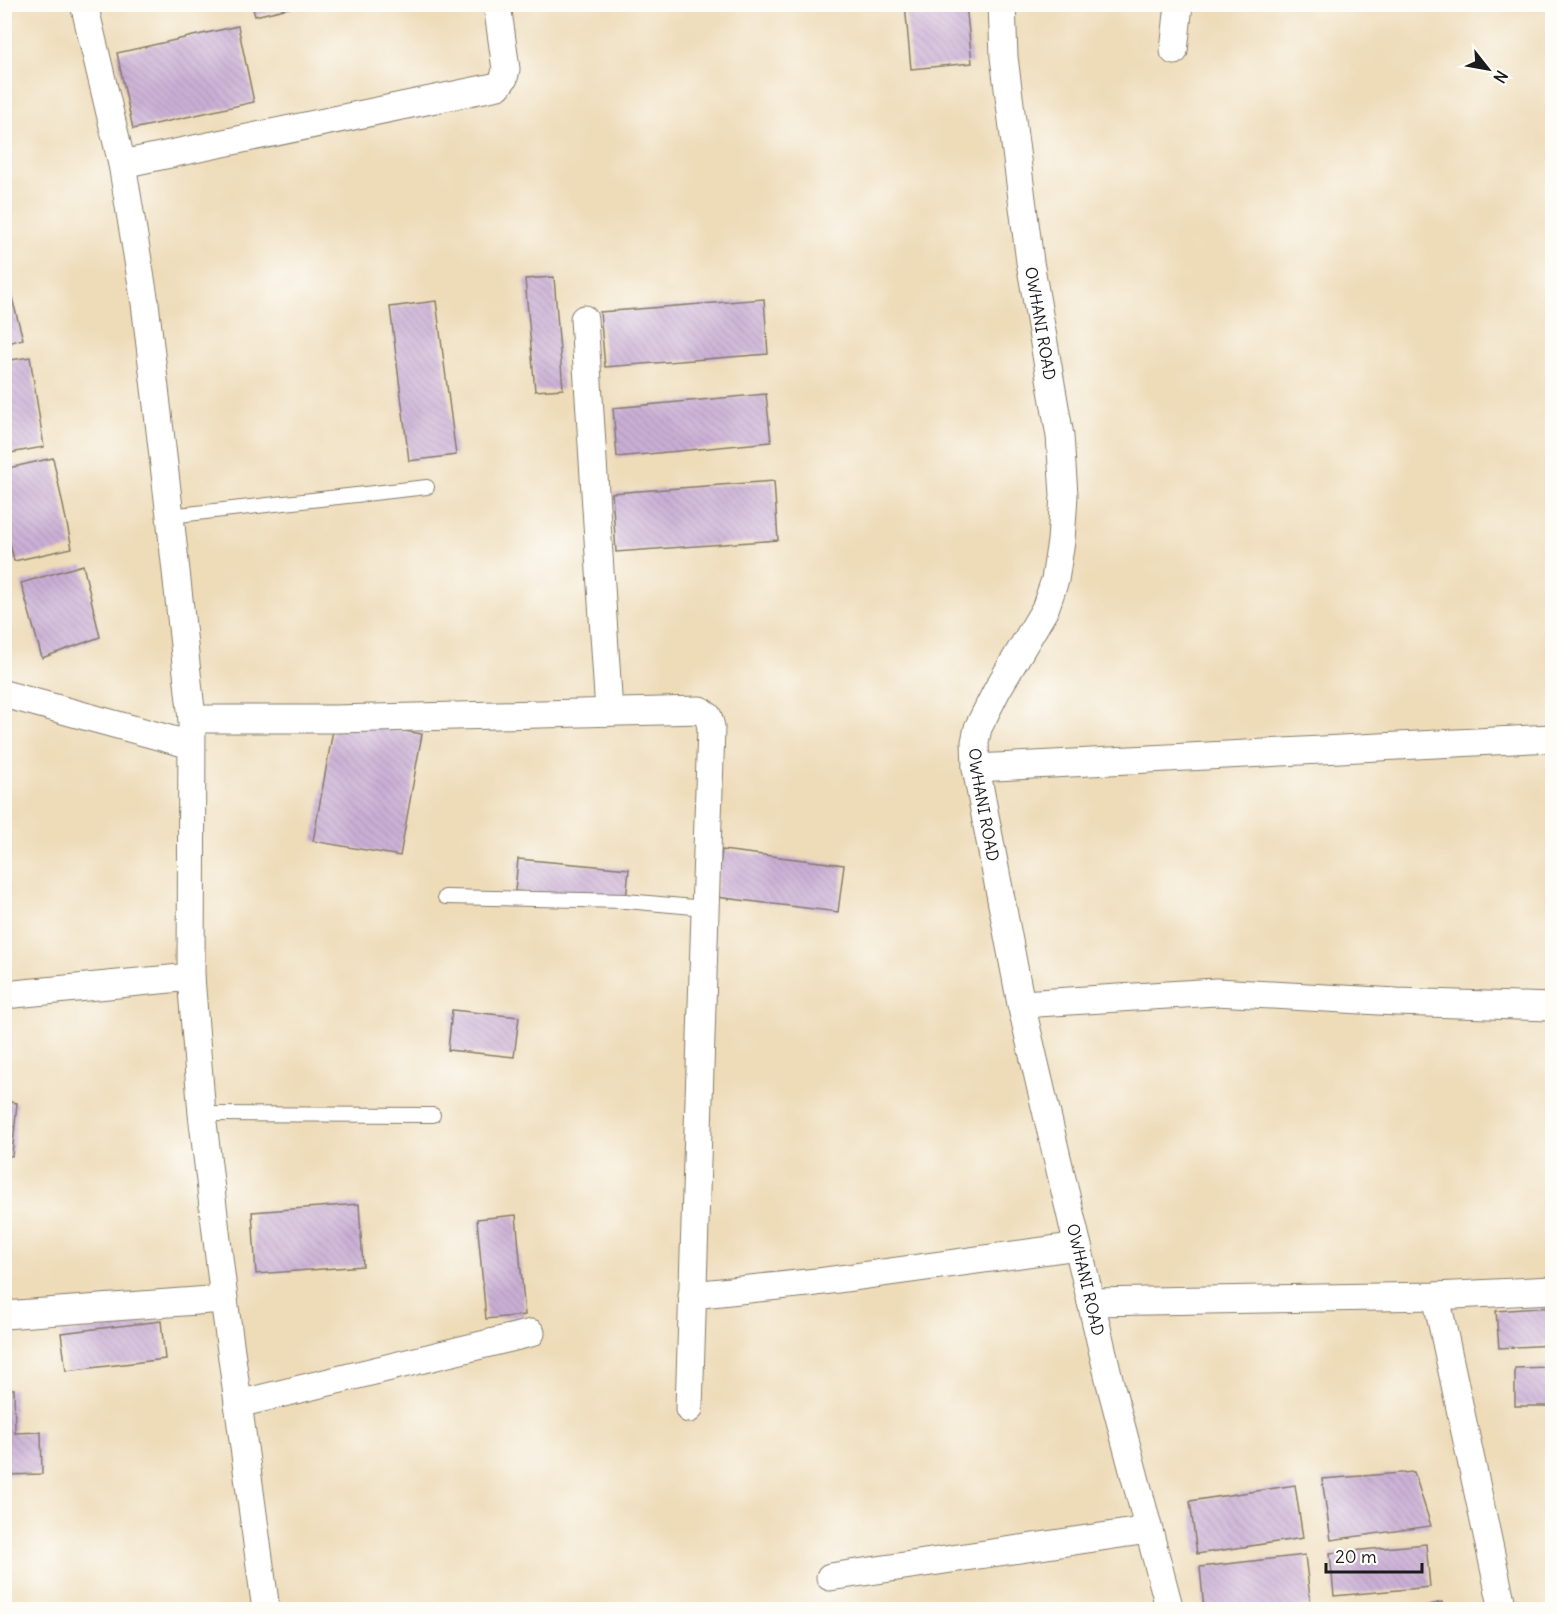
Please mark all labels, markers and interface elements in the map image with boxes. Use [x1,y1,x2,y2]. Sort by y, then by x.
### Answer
north arrow [1458,39,1518,99]
text: N [1489,67,1512,87]
street label: OWHANI ROAD [1021,265,1060,382]
street label: OWHANI ROAD [965,748,1004,863]
street label: OWHANI ROAD [1063,1222,1109,1338]
scale bar [1326,1536,1422,1574]
text: 20 m [1335,1545,1377,1568]

